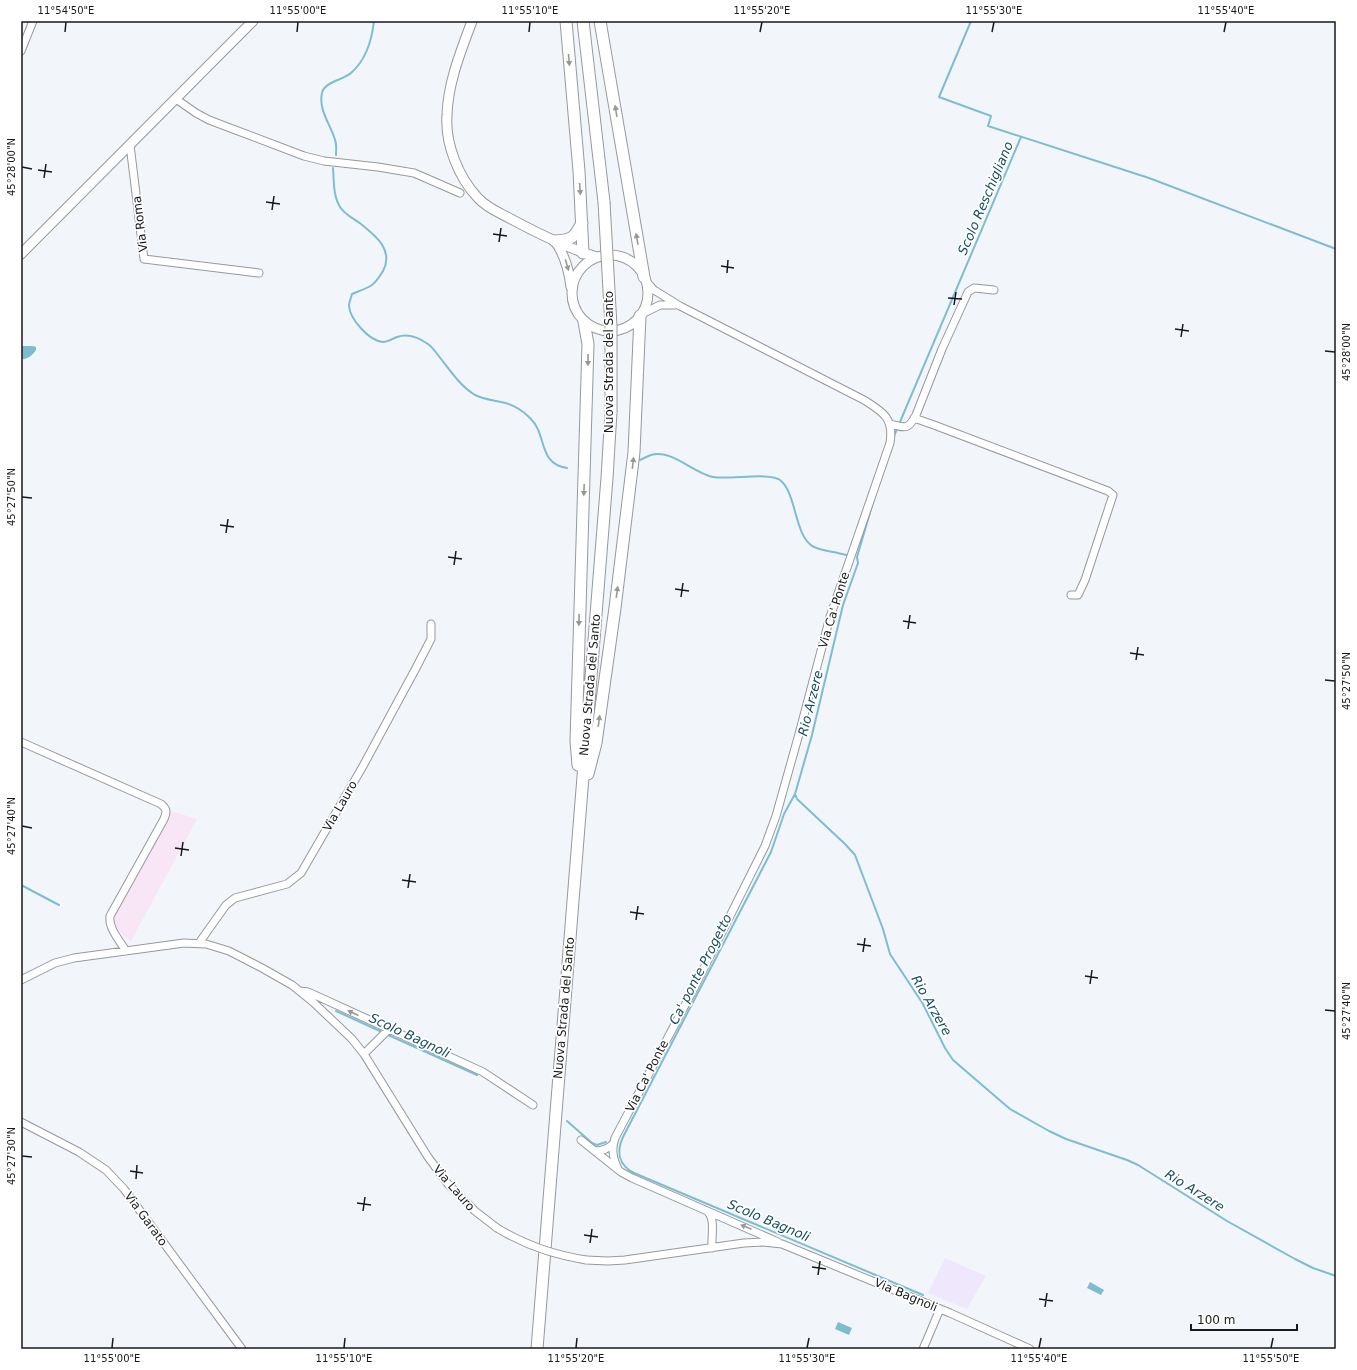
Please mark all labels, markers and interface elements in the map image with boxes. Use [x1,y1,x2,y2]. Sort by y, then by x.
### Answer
text: 11°54'50"E [38,5,94,16]
text: 11°55'00"E [270,5,326,16]
text: 11°55'10"E [502,5,558,16]
text: 11°55'20"E [734,5,790,16]
text: 11°55'30"E [966,5,1022,16]
text: 11°55'40"E [1198,5,1254,16]
one-way arrow [565,54,572,66]
one-way arrow [612,105,618,117]
text: 45°28'00"N [6,138,17,196]
water label: Scolo Reschigliano [955,139,1016,257]
one-way arrow [576,183,583,195]
street label: Via Roma [130,195,150,253]
one-way arrow [634,233,640,245]
one-way arrow [564,259,570,271]
street label: Nuova Strada del Santo [602,291,616,433]
text: 45°28'00"N [1341,323,1352,381]
one-way arrow [585,354,591,367]
one-way arrow [629,457,636,469]
text: 45°27'50"N [6,468,17,526]
one-way arrow [581,484,587,497]
street label: Via Ca' Ponte [816,570,852,650]
one-way arrow [614,586,620,598]
street label: Nuova Strada del Santo [577,613,603,757]
one-way arrow [576,614,582,627]
text: 45°27'50"N [1341,652,1352,710]
water label: Rio Arzere [795,669,826,738]
one-way arrow [596,715,602,727]
street label: Via Lauro [320,778,360,834]
text: 45°27'40"N [6,797,17,855]
water label: Ca' ponte Progetto [666,911,735,1027]
street label: Nuova Strada del Santo [551,936,577,1080]
water label: Rio Arzere [908,972,955,1038]
text: 45°27'40"N [1341,982,1352,1040]
one-way arrow [348,1010,359,1016]
water label: Scolo Bagnoli [367,1010,453,1061]
street label: Via Ca' Ponte [623,1038,671,1114]
text: 45°27'30"N [6,1127,17,1185]
street label: Via Lauro [430,1162,478,1214]
water label: Rio Arzere [1162,1166,1227,1215]
street label: Via Garato [122,1189,170,1249]
water label: Scolo Bagnoli [726,1196,812,1245]
one-way arrow [740,1224,752,1230]
street label: Via Bagnoli [872,1275,940,1315]
scale bar [1191,1306,1297,1332]
text: 100 m [1197,1313,1235,1327]
text: 11°55'00"E [84,1353,140,1364]
text: 11°55'10"E [316,1353,372,1364]
text: 11°55'20"E [548,1353,604,1364]
text: 11°55'30"E [779,1353,835,1364]
text: 11°55'40"E [1011,1353,1067,1364]
text: 11°55'50"E [1243,1353,1299,1364]

